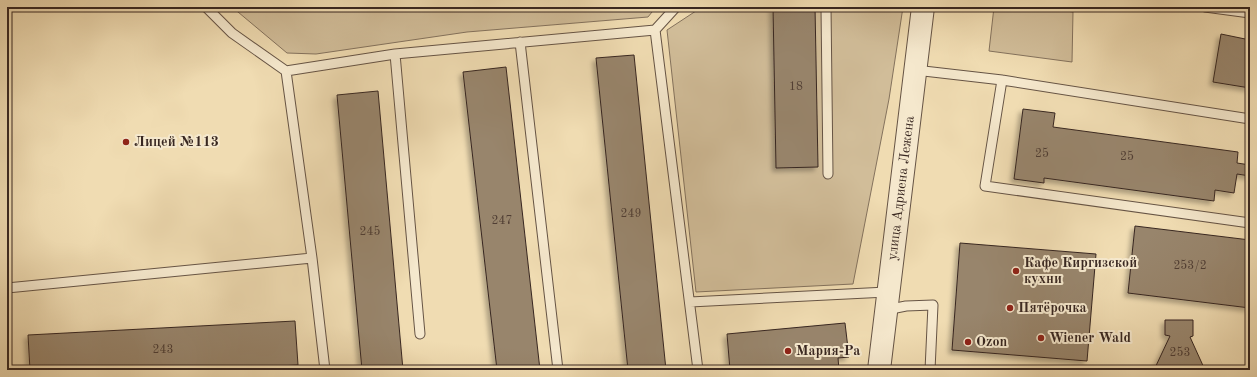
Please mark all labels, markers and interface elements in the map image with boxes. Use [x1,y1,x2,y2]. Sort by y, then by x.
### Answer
house number: 18 [789,81,803,93]
street label: улица Адриена Лежена [885,115,917,261]
place label: Лицей №113 [134,135,219,149]
marker: Лицей №113 [121,137,131,147]
house number: 25 [1035,147,1049,160]
house number: 25 [1120,150,1134,163]
house number: 249 [621,208,641,220]
house number: 247 [492,215,512,227]
house number: 245 [360,225,380,238]
place label: Кафе Киргизской кухни [1024,256,1137,286]
house number: 253/2 [1173,259,1207,272]
marker: Кафе Киргизской кухни [1011,266,1021,276]
place label: Пятёрочка [1018,301,1087,315]
marker: Пятёрочка [1005,303,1015,313]
place label: Wiener Wald [1049,331,1131,345]
marker: Wiener Wald [1036,333,1046,343]
place label: Ozon [976,335,1007,349]
marker: Ozon [963,337,973,347]
house number: 243 [153,344,173,356]
place label: Мария-Ра [796,344,860,358]
marker: Мария-Ра [783,346,793,356]
house number: 253 [1170,346,1190,359]

